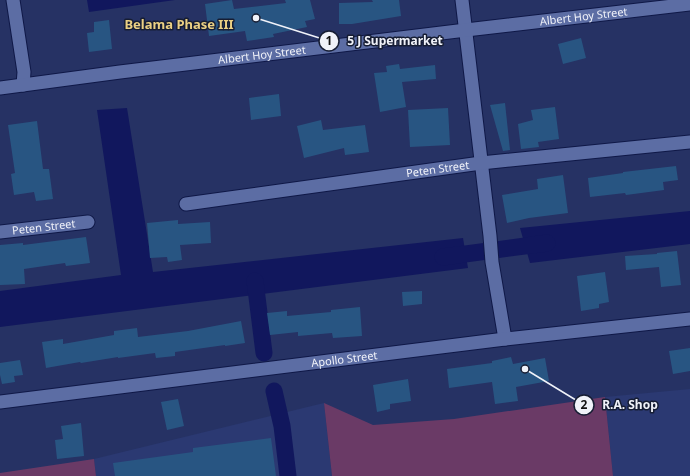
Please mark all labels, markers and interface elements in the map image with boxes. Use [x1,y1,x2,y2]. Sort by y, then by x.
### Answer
street label: Albert Hoy Street [539,3,628,28]
district label: Belama Phase III [124,15,234,33]
callout: 5 J Supermarket [319,29,450,53]
text: 1 [326,32,332,49]
text: 5 J Supermarket [347,32,443,49]
street label: Albert Hoy Street [217,42,307,67]
street label: Peten Street [405,157,470,180]
street label: Peten Street [11,215,76,238]
street label: Apollo Street [310,347,378,370]
callout: R.A. Shop [574,393,666,417]
text: 2 [581,396,588,413]
text: R.A. Shop [602,396,658,413]

